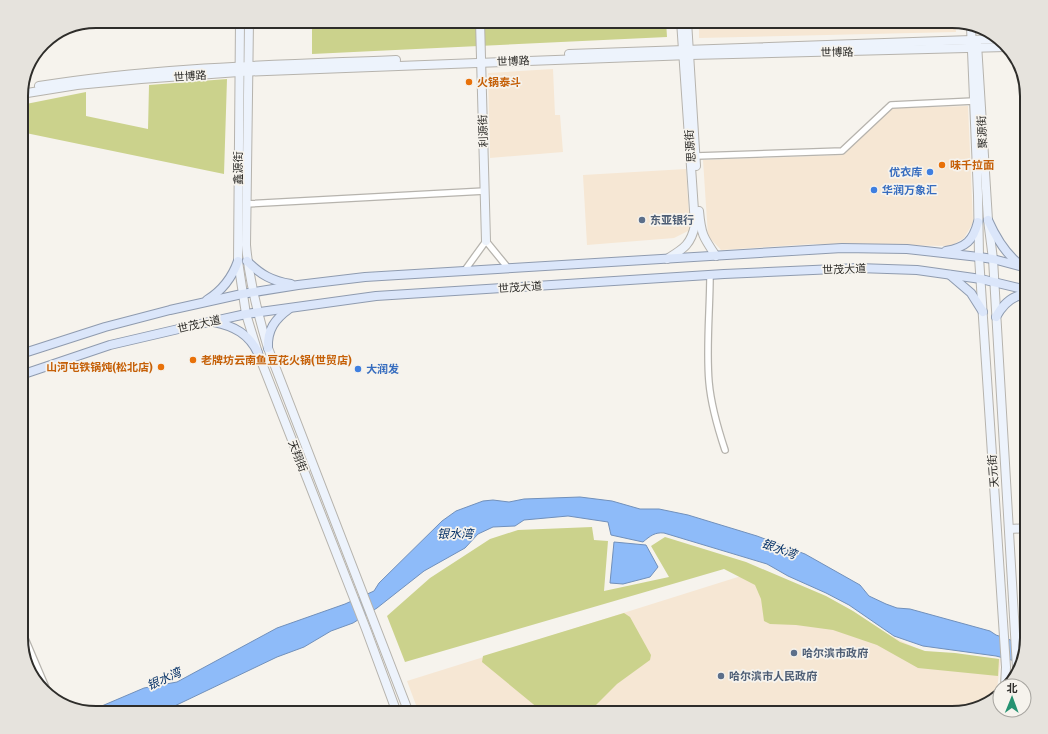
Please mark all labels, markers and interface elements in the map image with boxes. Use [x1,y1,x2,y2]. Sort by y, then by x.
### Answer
street label: 世博路 [820,43,854,59]
street label: 世博路 [496,51,530,69]
street label: 世博路 [173,66,207,84]
place label: 火锅泰斗 [477,73,521,89]
marker: 火锅泰斗 [464,77,474,87]
street label: 利源街 [473,114,491,148]
street label: 聚源街 [972,115,990,149]
street label: 思源街 [680,129,698,163]
street label: 鑫源街 [229,152,245,185]
place label: 味千拉面 [950,156,994,172]
marker: 味千拉面 [937,160,947,170]
place label: 优衣库 [889,163,922,179]
marker: 优衣库 [925,167,935,177]
place label: 华润万象汇 [882,181,937,197]
marker: 华润万象汇 [869,185,879,195]
place label: 东亚银行 [650,211,694,227]
marker: 东亚银行 [637,215,647,225]
street label: 世茂大道 [822,259,866,277]
street label: 世茂大道 [497,276,542,296]
street label: 世茂大道 [176,310,222,336]
place label: 老牌坊云南鱼豆花火锅(世贸店) [201,351,352,367]
marker: 老牌坊云南鱼豆花火锅(世贸店) [188,355,198,365]
place label: 山河屯铁锅炖(松北店) [46,358,153,374]
place label: 大润发 [366,360,399,376]
marker: 山河屯铁锅炖(松北店) [156,362,166,372]
marker: 大润发 [353,364,363,374]
street label: 天翔街 [286,437,312,474]
street label: 天元街 [983,454,1001,488]
water label: 银水湾 [437,524,475,542]
water label: 银水湾 [759,533,801,563]
place label: 哈尔滨市政府 [802,644,868,660]
marker: 哈尔滨市政府 [789,648,799,658]
water label: 银水湾 [143,662,186,694]
place label: 哈尔滨市人民政府 [729,667,817,683]
marker: 哈尔滨市人民政府 [716,671,726,681]
north arrow [992,678,1032,718]
text: 北 [1007,679,1018,695]

